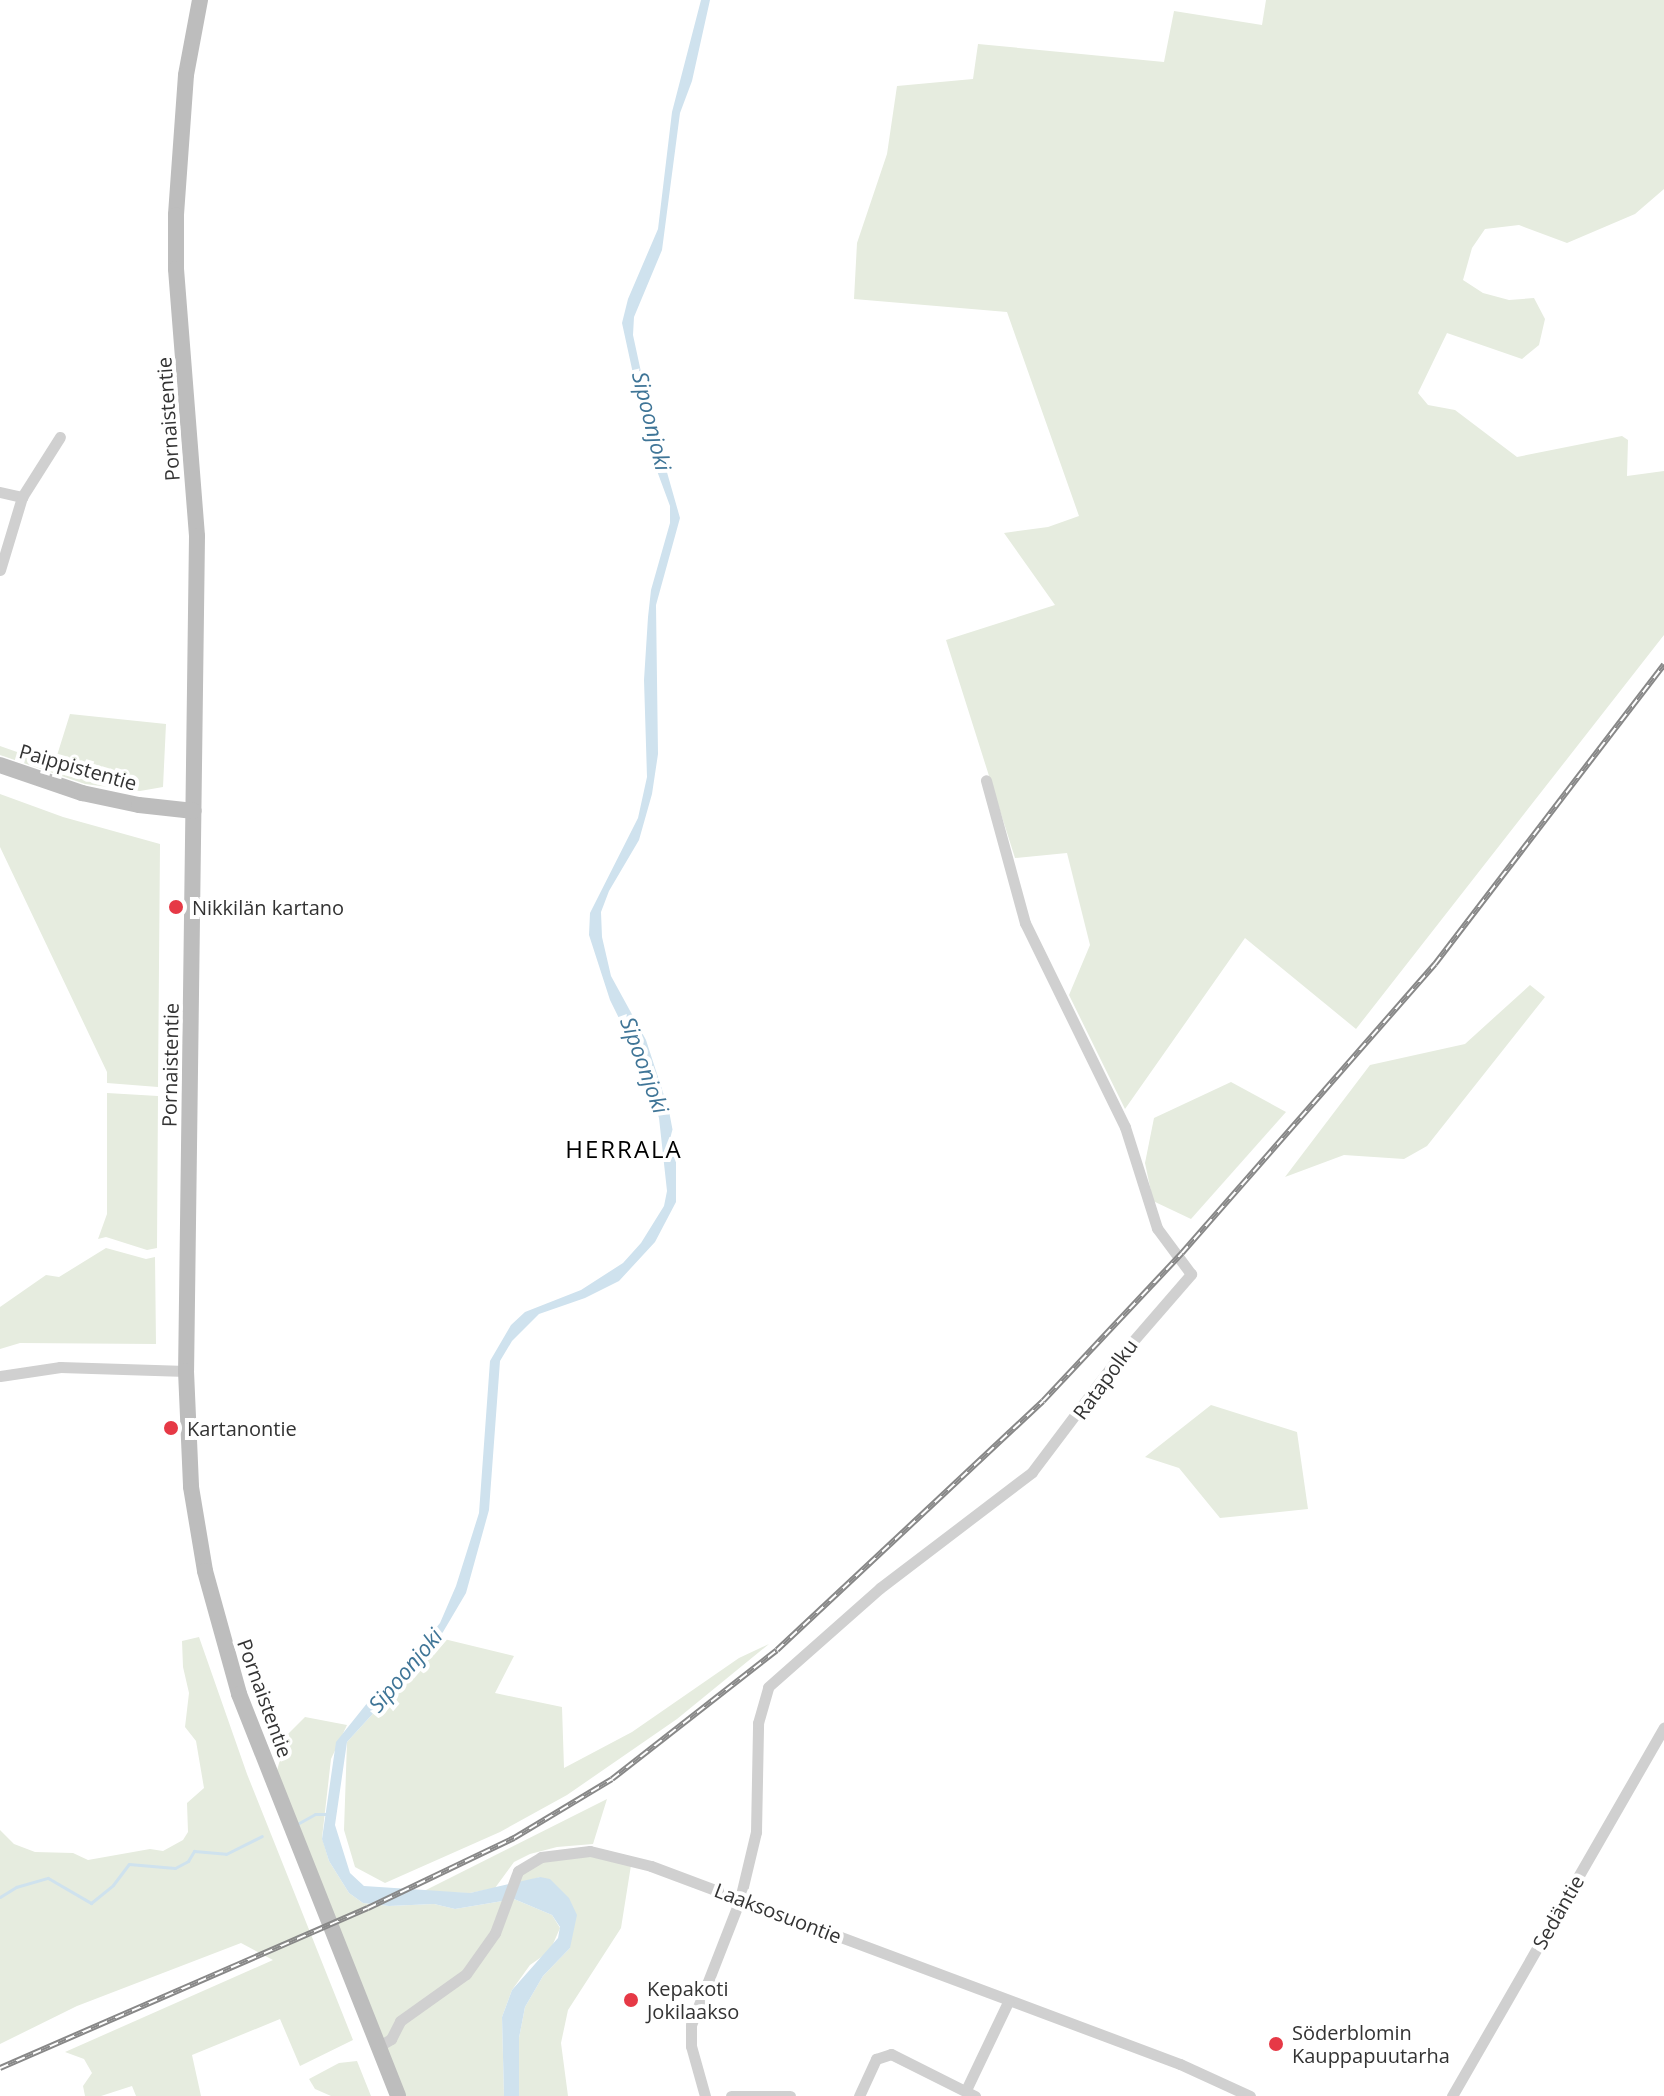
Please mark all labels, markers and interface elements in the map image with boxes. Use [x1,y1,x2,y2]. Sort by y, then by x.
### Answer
street label: Pornaistentie [152,356,184,482]
water label: Sipoonjoki [627,369,677,473]
street label: Paippistentie [16,739,140,795]
place label: Nikkilän kartano [192,895,344,919]
marker: Nikkilän kartano [167,898,185,916]
street label: Pornaistentie [157,1003,183,1127]
water label: Sipoonjoki [615,1013,675,1117]
district label: HERRALA [565,1135,683,1163]
street label: Ratapolku [1068,1334,1142,1424]
place label: Kartanontie [187,1416,297,1440]
marker: Kartanontie [162,1419,180,1437]
water label: Sipoonjoki [362,1623,448,1717]
street label: Pornaistentie [232,1636,298,1760]
street label: Sedäntie [1527,1871,1589,1953]
street label: Laaksosuontie [711,1878,845,1948]
place label: Kepakoti Jokilaakso [647,1976,739,2023]
marker: Kepakoti Jokilaakso [622,1991,640,2009]
place label: Söderblomin Kauppapuutarha [1292,2020,1450,2067]
marker: Söderblomin Kauppapuutarha [1267,2035,1285,2053]

